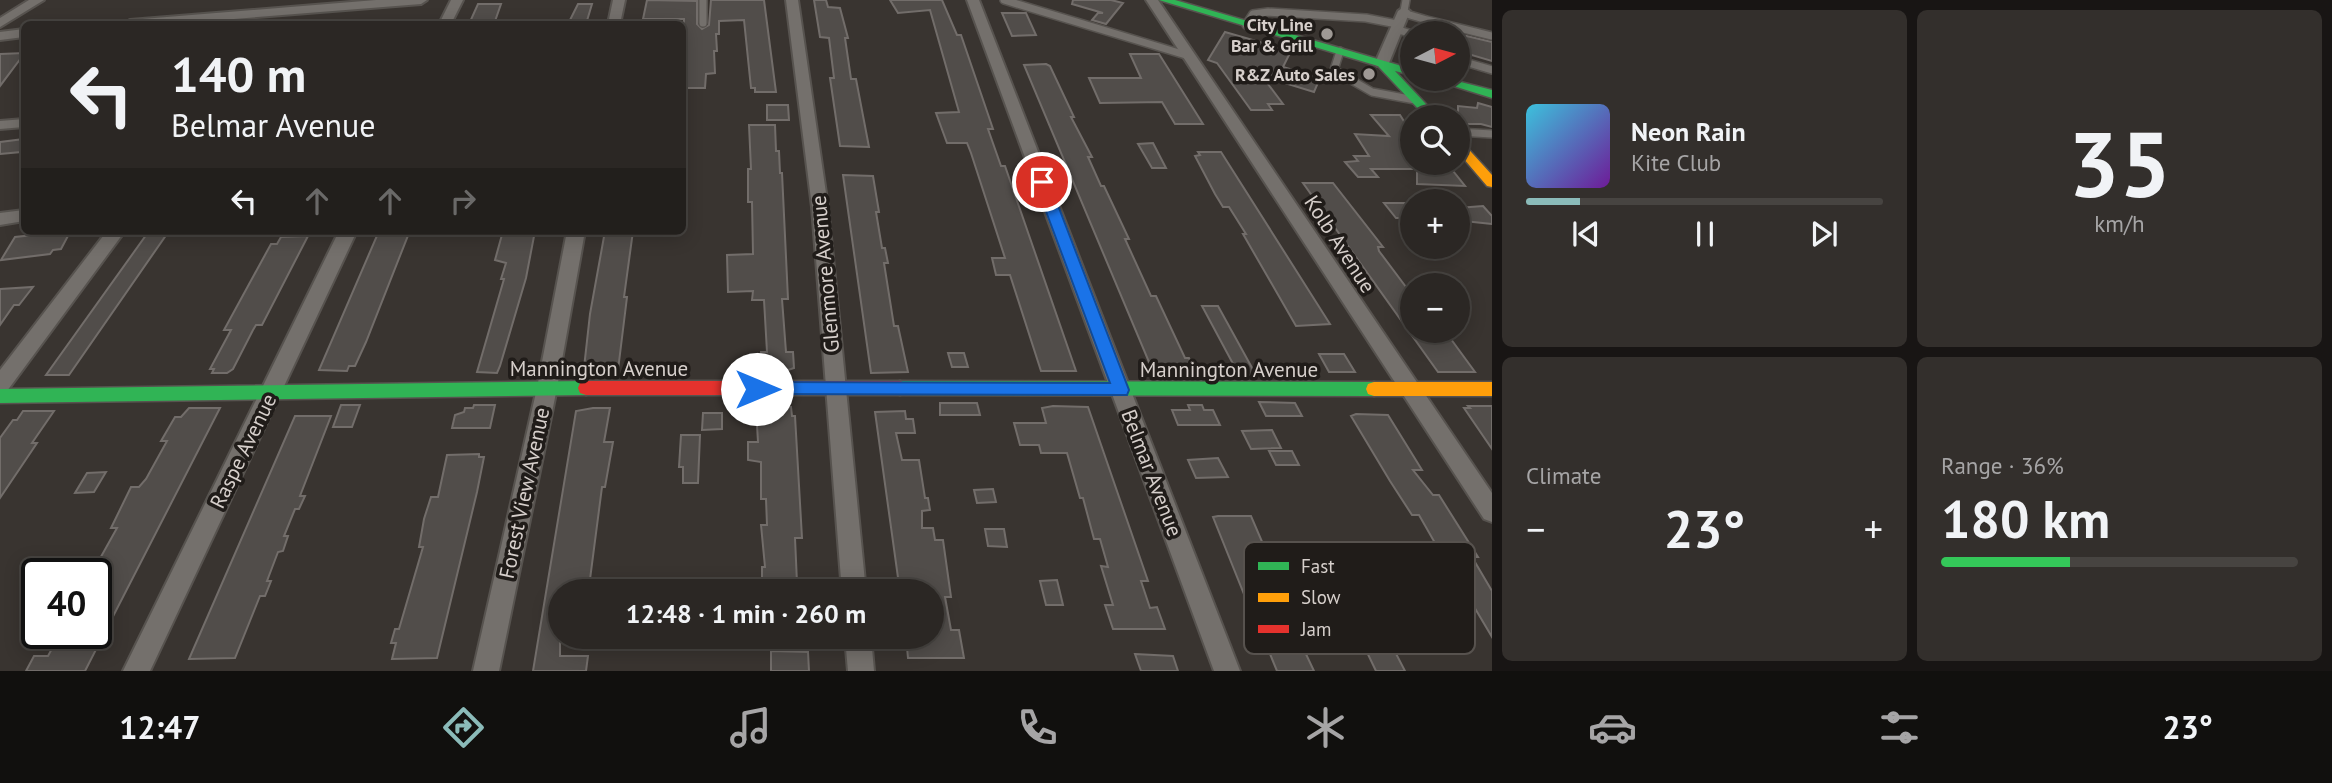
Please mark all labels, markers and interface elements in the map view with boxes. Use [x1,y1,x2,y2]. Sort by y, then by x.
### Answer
place label: City Line Bar & Grill [1231,13,1314,57]
north arrow [1400,21,1470,91]
map controls [1400,21,1470,343]
marker: City Line Bar & Grill [1319,26,1335,42]
text: 140 m [171,42,306,106]
icon: left [56,49,147,140]
place label: R&Z Auto Sales [1235,63,1355,86]
marker: R&Z Auto Sales [1361,66,1377,82]
text: Belmar Avenue [171,104,375,146]
text: 35 [2068,104,2171,222]
button: search [1400,105,1470,175]
text: Neon Rain [1631,115,1746,148]
text: Kite Club [1631,148,1721,177]
pin [1012,152,1072,212]
icon: arrive [1023,163,1061,201]
icon: left [225,182,263,220]
icon: ahead [298,182,336,220]
icon: ahead [371,182,409,220]
icon: right [444,182,482,220]
button: + [1400,189,1470,259]
street label: Kolb Avenue [1298,190,1382,298]
street label: Glenmore Avenue [805,194,845,354]
text: km/h [2094,209,2145,238]
icon: previous [1567,215,1605,253]
icon: pause [1686,215,1724,253]
icon: next [1805,215,1843,253]
button: − [1400,273,1470,343]
position arrow [720,352,794,426]
street label: Mannington Avenue [510,355,688,382]
street label: Mannington Avenue [1140,356,1318,383]
street label: Raspe Avenue [204,389,282,513]
street label: Forest View Avenue [493,405,555,581]
street label: Belmar Avenue [1115,406,1189,540]
text: Range · 36% [1941,451,2064,480]
text: Climate [1526,461,1601,490]
text: 180 km [1941,485,2110,552]
text: 23° [1664,495,1745,562]
text: − [1526,504,1545,553]
text: + [1864,504,1883,553]
legend [1244,542,1475,654]
text: Fast [1301,554,1335,578]
speed limit sign: 40 [21,558,112,649]
text: Slow [1301,585,1341,609]
text: 12:48 · 1 min · 260 m [626,597,866,630]
text: Jam [1300,617,1331,641]
icon: directions [439,703,488,752]
icon: music [726,703,775,752]
icon: phone [1013,703,1062,752]
icon: climate [1301,703,1350,752]
icon: car [1588,703,1637,752]
icon: filters [1875,703,1924,752]
text: 12:47 [119,706,200,748]
text: 23° [2163,706,2213,748]

